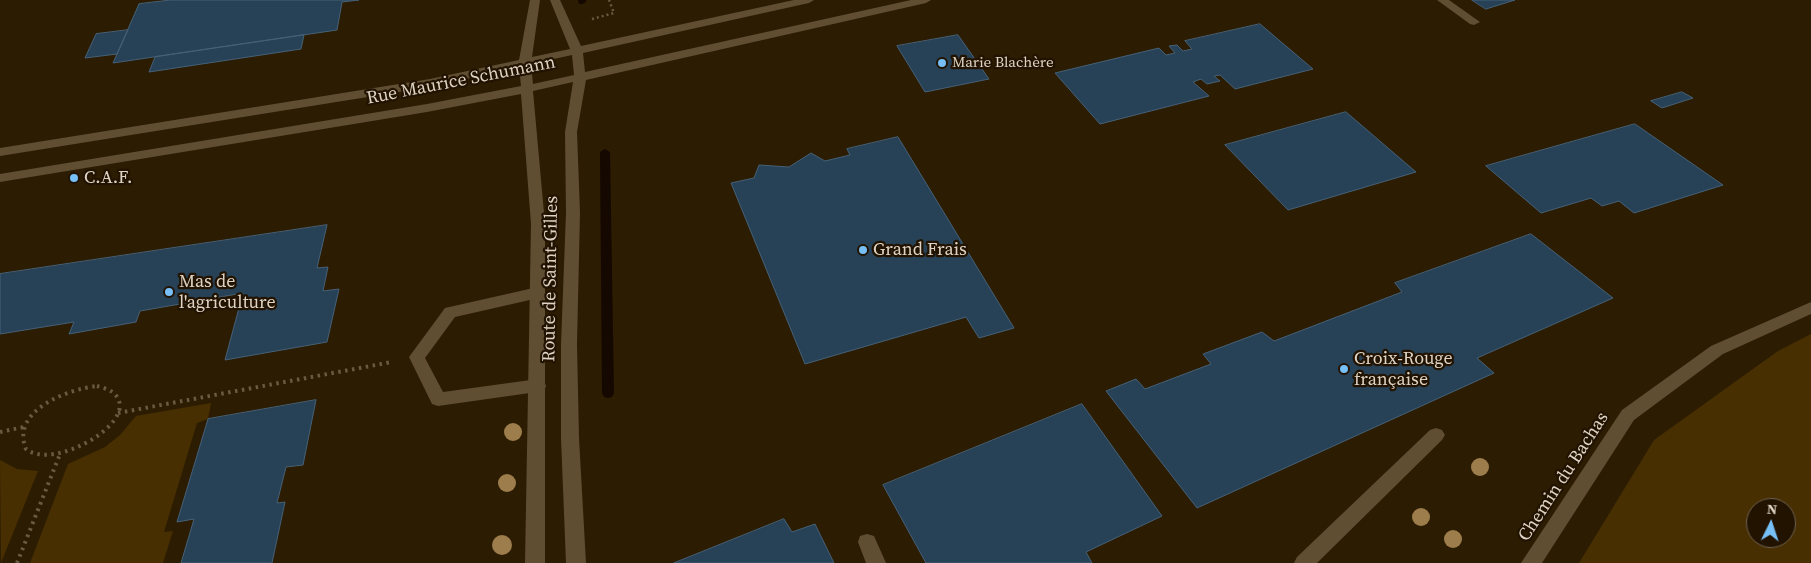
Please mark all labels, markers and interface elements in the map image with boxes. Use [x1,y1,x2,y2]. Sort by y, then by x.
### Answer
street label: Rue Maurice Schumann [365,52,557,110]
place label: Marie Blachère [952,54,1054,72]
marker: Marie Blachère [936,57,948,69]
place label: C.A.F. [84,167,132,189]
marker: C.A.F. [68,172,80,184]
street label: Route de Saint-Gilles [539,196,563,362]
place label: Grand Frais [873,239,967,261]
marker: Grand Frais [857,244,869,256]
place label: Mas de l'agriculture [179,271,276,314]
marker: Mas de l'agriculture [163,286,175,298]
place label: Croix-Rouge française [1354,348,1453,390]
marker: Croix-Rouge française [1338,363,1350,375]
street label: Chemin du Bachas [1514,408,1614,546]
north arrow [1746,498,1796,548]
text: N [1766,499,1778,519]

